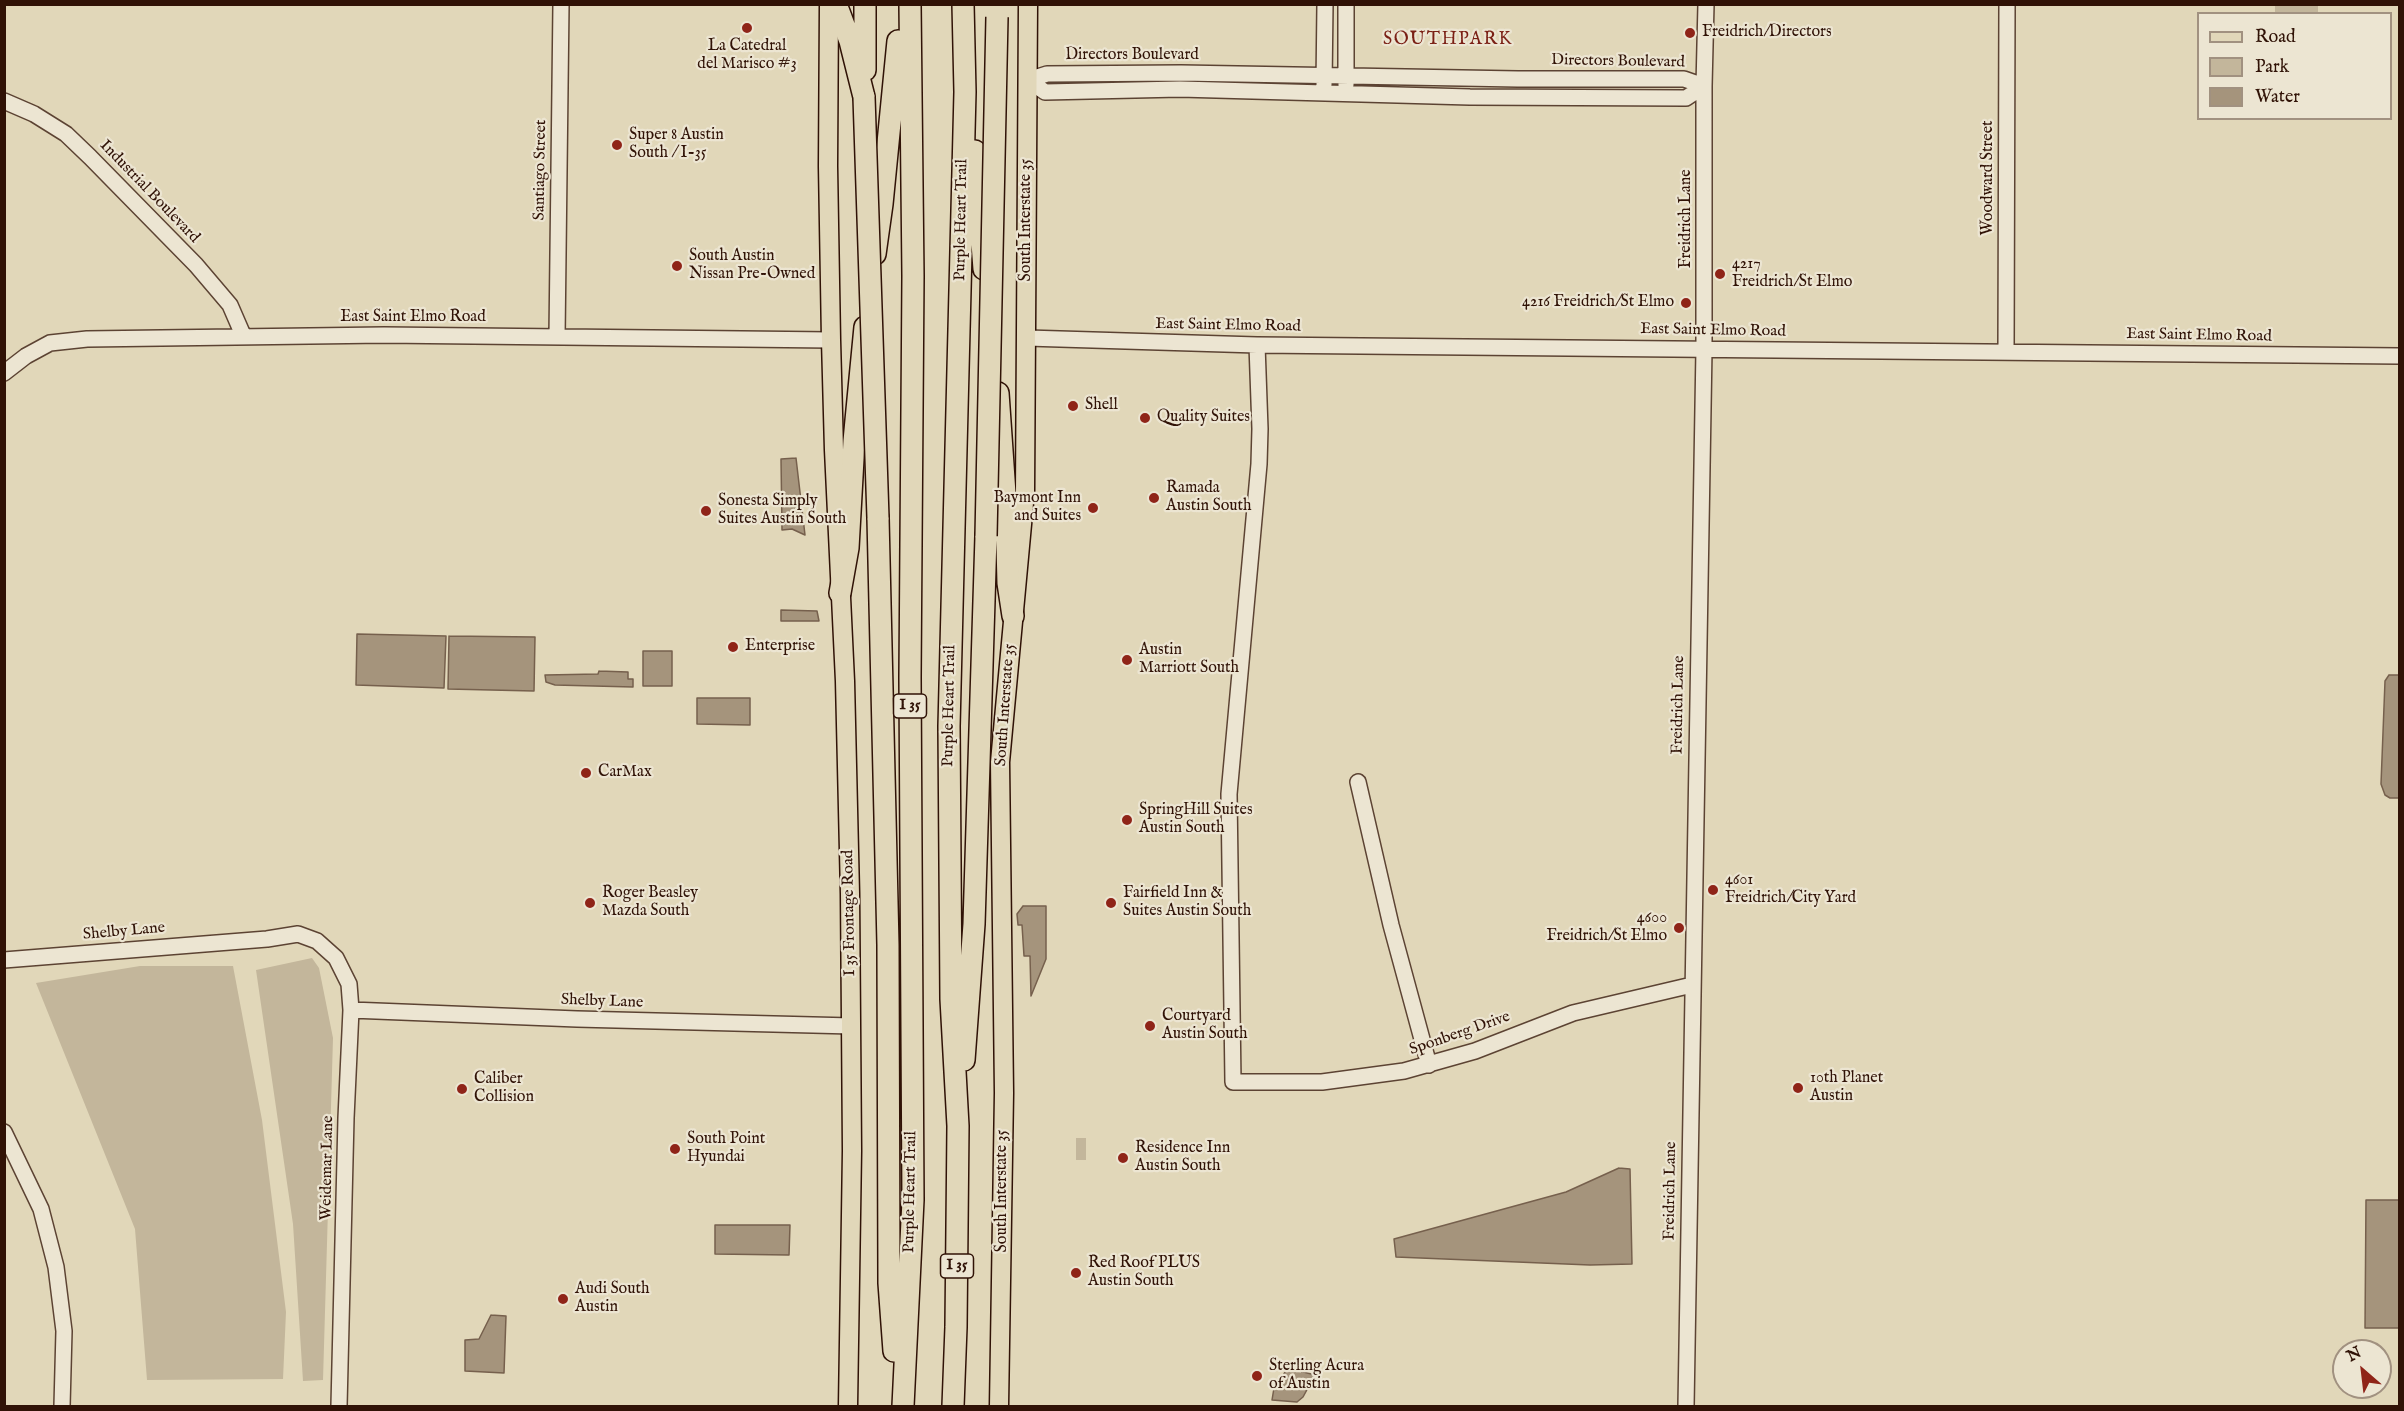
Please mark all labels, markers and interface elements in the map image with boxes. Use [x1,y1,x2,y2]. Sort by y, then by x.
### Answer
legend [2197,12,2392,120]
marker: La Catedral del Marisco #3 [740,21,754,35]
place label: Freidrich/Directors [1702,23,1832,43]
marker: Freidrich/Directors [1683,26,1697,40]
text: Road [2255,26,2296,49]
district label: SOUTHPARK [1383,29,1513,51]
place label: La Catedral del Marisco #3 [697,37,797,75]
street label: Directors Boulevard [1065,46,1199,66]
street label: Directors Boulevard [1551,51,1685,73]
text: Park [2255,56,2289,79]
text: Water [2255,86,2300,109]
street label: Santiago Street [531,119,551,221]
street label: Woodward Street [1979,120,1999,236]
place label: Super 8 Austin South / I-35 [629,126,724,164]
street label: Industrial Boulevard [95,137,203,247]
marker: Super 8 Austin South / I-35 [610,138,624,152]
street label: Purple Heart Trail [951,159,973,281]
street label: South Interstate 35 [1017,159,1037,281]
street label: Freidrich Lane [1677,169,1697,269]
place label: South Austin Nissan Pre-Owned [689,247,815,285]
place label: 4217 Freidrich/St Elmo [1732,255,1852,293]
marker: South Austin Nissan Pre-Owned [670,259,684,273]
marker: 4217 Freidrich/St Elmo [1713,267,1727,281]
place label: 4216 Freidrich/St Elmo [1522,293,1674,313]
marker: 4216 Freidrich/St Elmo [1679,296,1693,310]
street label: East Saint Elmo Road [340,308,486,328]
street label: East Saint Elmo Road [1155,315,1301,337]
street label: East Saint Elmo Road [1640,320,1786,342]
street label: East Saint Elmo Road [2126,325,2272,347]
place label: Shell [1085,396,1118,416]
marker: Shell [1066,399,1080,413]
place label: Quality Suites [1157,408,1250,428]
marker: Quality Suites [1138,411,1152,425]
place label: Ramada Austin South [1166,479,1252,517]
place label: Baymont Inn and Suites [994,489,1081,527]
marker: Ramada Austin South [1147,491,1161,505]
place label: Sonesta Simply Suites Austin South [718,492,846,530]
marker: Baymont Inn and Suites [1086,501,1100,515]
marker: Sonesta Simply Suites Austin South [699,504,713,518]
place label: Enterprise [745,637,815,657]
marker: Enterprise [726,640,740,654]
place label: Austin Marriott South [1139,641,1239,679]
street label: South Interstate 35 [992,643,1020,767]
street label: Purple Heart Trail [939,645,961,767]
marker: Austin Marriott South [1120,653,1134,667]
street label: Freidrich Lane [1669,655,1689,755]
road number: I 35 [894,694,926,718]
place label: CarMax [598,763,652,783]
marker: CarMax [579,766,593,780]
place label: SpringHill Suites Austin South [1139,801,1253,839]
marker: SpringHill Suites Austin South [1120,813,1134,827]
street label: I 35 Frontage Road [839,850,861,976]
place label: 4601 Freidrich/City Yard [1725,871,1856,909]
marker: 4601 Freidrich/City Yard [1706,883,1720,897]
place label: Roger Beasley Mazda South [602,884,698,922]
place label: Fairfield Inn & Suites Austin South [1123,884,1251,922]
marker: Roger Beasley Mazda South [583,896,597,910]
marker: Fairfield Inn & Suites Austin South [1104,896,1118,910]
place label: 4600 Freidrich/St Elmo [1547,909,1667,947]
street label: Shelby Lane [82,919,166,945]
marker: 4600 Freidrich/St Elmo [1672,921,1686,935]
street label: Shelby Lane [561,991,643,1013]
place label: Courtyard Austin South [1162,1007,1248,1045]
street label: Sponberg Drive [1407,1008,1513,1060]
marker: Courtyard Austin South [1143,1019,1157,1033]
place label: 10th Planet Austin [1810,1069,1883,1107]
place label: Caliber Collision [474,1070,534,1108]
marker: 10th Planet Austin [1791,1081,1805,1095]
marker: Caliber Collision [455,1082,469,1096]
street label: Weidemar Lane [317,1116,339,1220]
place label: South Point Hyundai [687,1130,765,1168]
street label: South Interstate 35 [993,1130,1013,1252]
street label: Purple Heart Trail [900,1131,922,1253]
place label: Residence Inn Austin South [1135,1139,1230,1177]
street label: Freidrich Lane [1661,1141,1681,1241]
marker: South Point Hyundai [668,1142,682,1156]
marker: Residence Inn Austin South [1116,1151,1130,1165]
road number: I 35 [940,1254,974,1278]
place label: Red Roof PLUS Austin South [1088,1254,1200,1292]
marker: Red Roof PLUS Austin South [1069,1266,1083,1280]
place label: Audi South Austin [575,1280,649,1318]
marker: Audi South Austin [556,1292,570,1306]
north arrow [2332,1339,2392,1399]
text: N [2344,1343,2365,1367]
place label: Sterling Acura of Austin [1269,1357,1364,1395]
marker: Sterling Acura of Austin [1250,1369,1264,1383]

